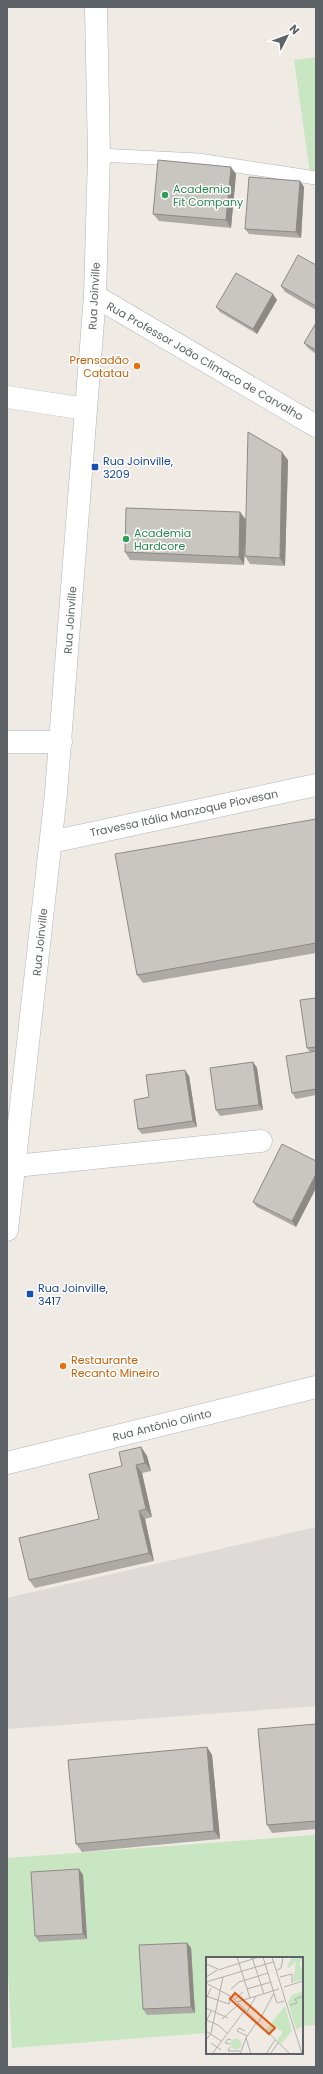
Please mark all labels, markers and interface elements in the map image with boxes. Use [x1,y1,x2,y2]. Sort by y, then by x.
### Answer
north arrow [267,16,307,56]
text: N [286,21,303,38]
place label: Academia Fit Company [173,181,244,210]
marker: Academia Fit Company [160,190,170,200]
street label: Rua Joinville [84,262,104,330]
street label: Rua Professor João Clímaco de Carvalho [104,298,306,424]
place label: Prensadão Catatau [70,352,129,381]
marker: Prensadão Catatau [132,361,142,371]
place label: Rua Joinville, 3209 [103,453,173,482]
marker: Rua Joinville, 3209 [90,462,100,472]
place label: Academia Hardcore [134,525,191,554]
marker: Academia Hardcore [121,534,131,544]
street label: Rua Joinville [60,585,80,654]
street label: Travessa Itália Manzoque Piovesan [89,785,279,841]
street label: Rua Joinville [28,907,52,977]
place label: Rua Joinville, 3417 [38,1280,108,1309]
marker: Rua Joinville, 3417 [25,1289,35,1299]
place label: Restaurante Recanto Mineiro [71,1352,160,1381]
marker: Restaurante Recanto Mineiro [58,1361,68,1371]
street label: Rua Antônio Olinto [111,1405,213,1445]
inset map [206,1957,303,2054]

